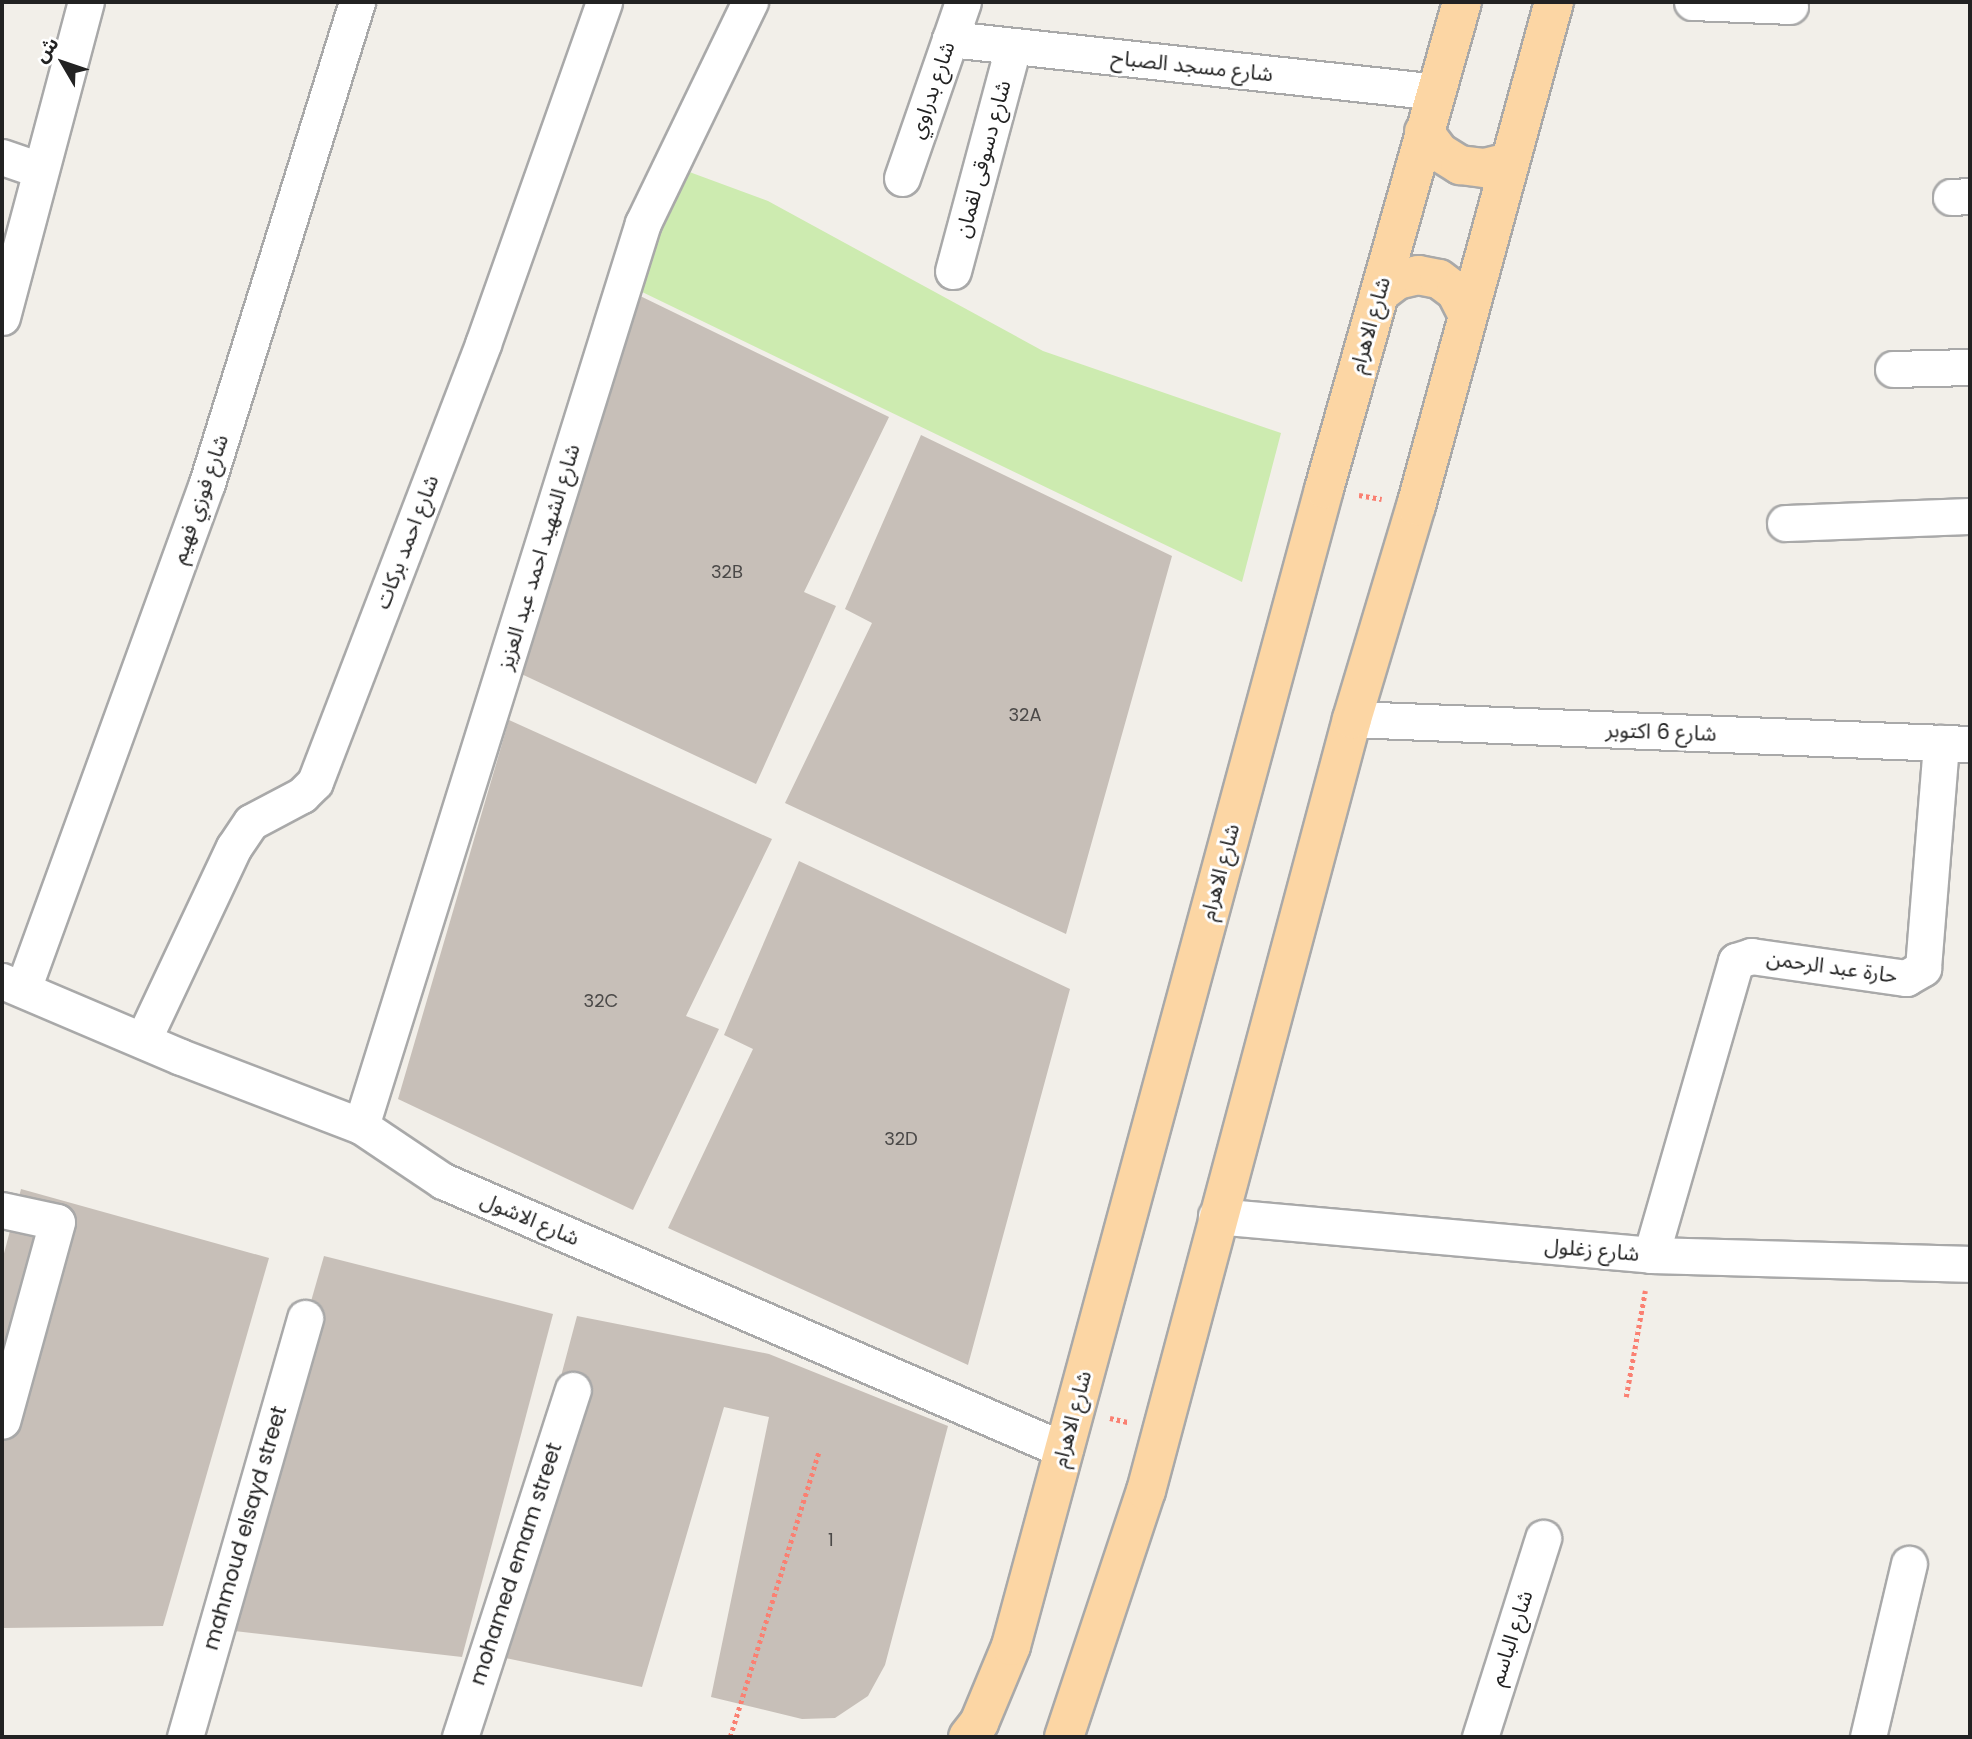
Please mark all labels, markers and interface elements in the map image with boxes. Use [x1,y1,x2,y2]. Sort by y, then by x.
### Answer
north arrow [28,28,98,98]
text: ش [28,31,65,68]
street label: شارع بدراوي [904,38,960,142]
street label: شارع مسجد الصباح [1110,45,1274,87]
street label: شارع دسوقى لقمان [950,78,1016,240]
street label: شارع الاهرام [1344,274,1396,376]
street label: شارع فوزي فهيم [166,431,234,567]
street label: شارع الشهيد احمد عبد العزيز [493,441,585,673]
street label: شارع احمد بركات [370,471,444,613]
house number: 32B [711,561,743,583]
house number: 32A [1008,704,1042,726]
street label: شارع 6 اكتوبر [1605,717,1717,747]
street label: شارع الاهرام [1195,821,1245,923]
street label: حارة عبد الرحمن [1765,945,1899,989]
house number: 32C [584,990,618,1012]
house number: 32D [884,1128,918,1150]
street label: شارع الاشول [477,1187,583,1251]
street label: شارع زغلول [1544,1233,1640,1267]
street label: شارع الاهرام [1047,1368,1097,1470]
street label: mahmoud elsayd street [198,1403,292,1653]
street label: mohamed emam street [465,1440,567,1688]
house number: 1 [828,1529,834,1551]
street label: شارع الباسم [1484,1587,1538,1689]

